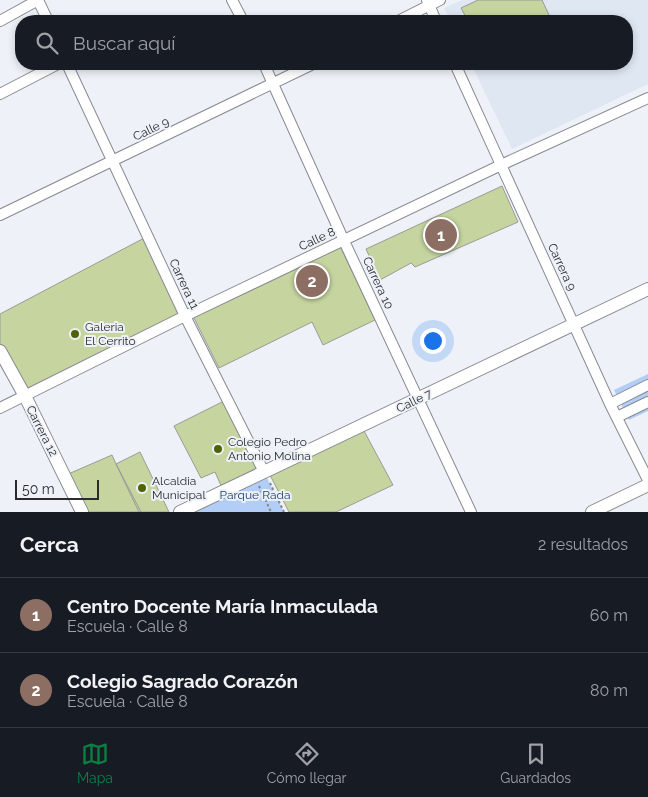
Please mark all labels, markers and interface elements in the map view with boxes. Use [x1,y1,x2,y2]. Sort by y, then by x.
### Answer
search box [15,15,633,70]
icon: search [33,29,61,57]
text: Buscar aquí [73,32,175,54]
street label: Calle 9 [131,114,171,144]
pin: 1 [425,216,457,254]
street label: Calle 8 [297,225,337,253]
street label: Carrera 9 [545,241,579,293]
street label: Carrera 10 [360,255,396,311]
street label: Carrera 11 [166,257,202,311]
pin: 2 [296,262,328,300]
place label: Galeria El Cerrito [85,320,136,348]
marker: Galeria El Cerrito [69,328,81,340]
your location [420,328,446,354]
street label: Calle 7 [394,386,435,416]
street label: Carrera 12 [23,403,61,459]
place label: Colegio Pedro Antonio Molina [228,435,311,463]
marker: Colegio Pedro Antonio Molina [212,443,224,455]
place label: Alcaldia Municipal [152,474,206,502]
scale bar [15,477,99,500]
text: 50 m [22,481,55,497]
marker: Alcaldia Municipal [136,482,148,494]
park label: Parque Rada [220,488,290,502]
text: Cerca [20,532,79,557]
text: 2 resultados [538,535,628,554]
text: Centro Docente María Inmaculada [67,595,378,617]
text: 1 [32,606,40,625]
text: 60 m [590,606,628,625]
text: Escuela · Calle 8 [67,617,188,636]
text: Colegio Sagrado Corazón [67,670,298,692]
text: 2 [31,681,41,700]
text: 80 m [590,681,628,700]
text: Escuela · Calle 8 [67,692,188,711]
tab: Mapa [77,740,113,786]
tab: Cómo llegar [267,740,346,786]
tab: Guardados [500,740,571,786]

